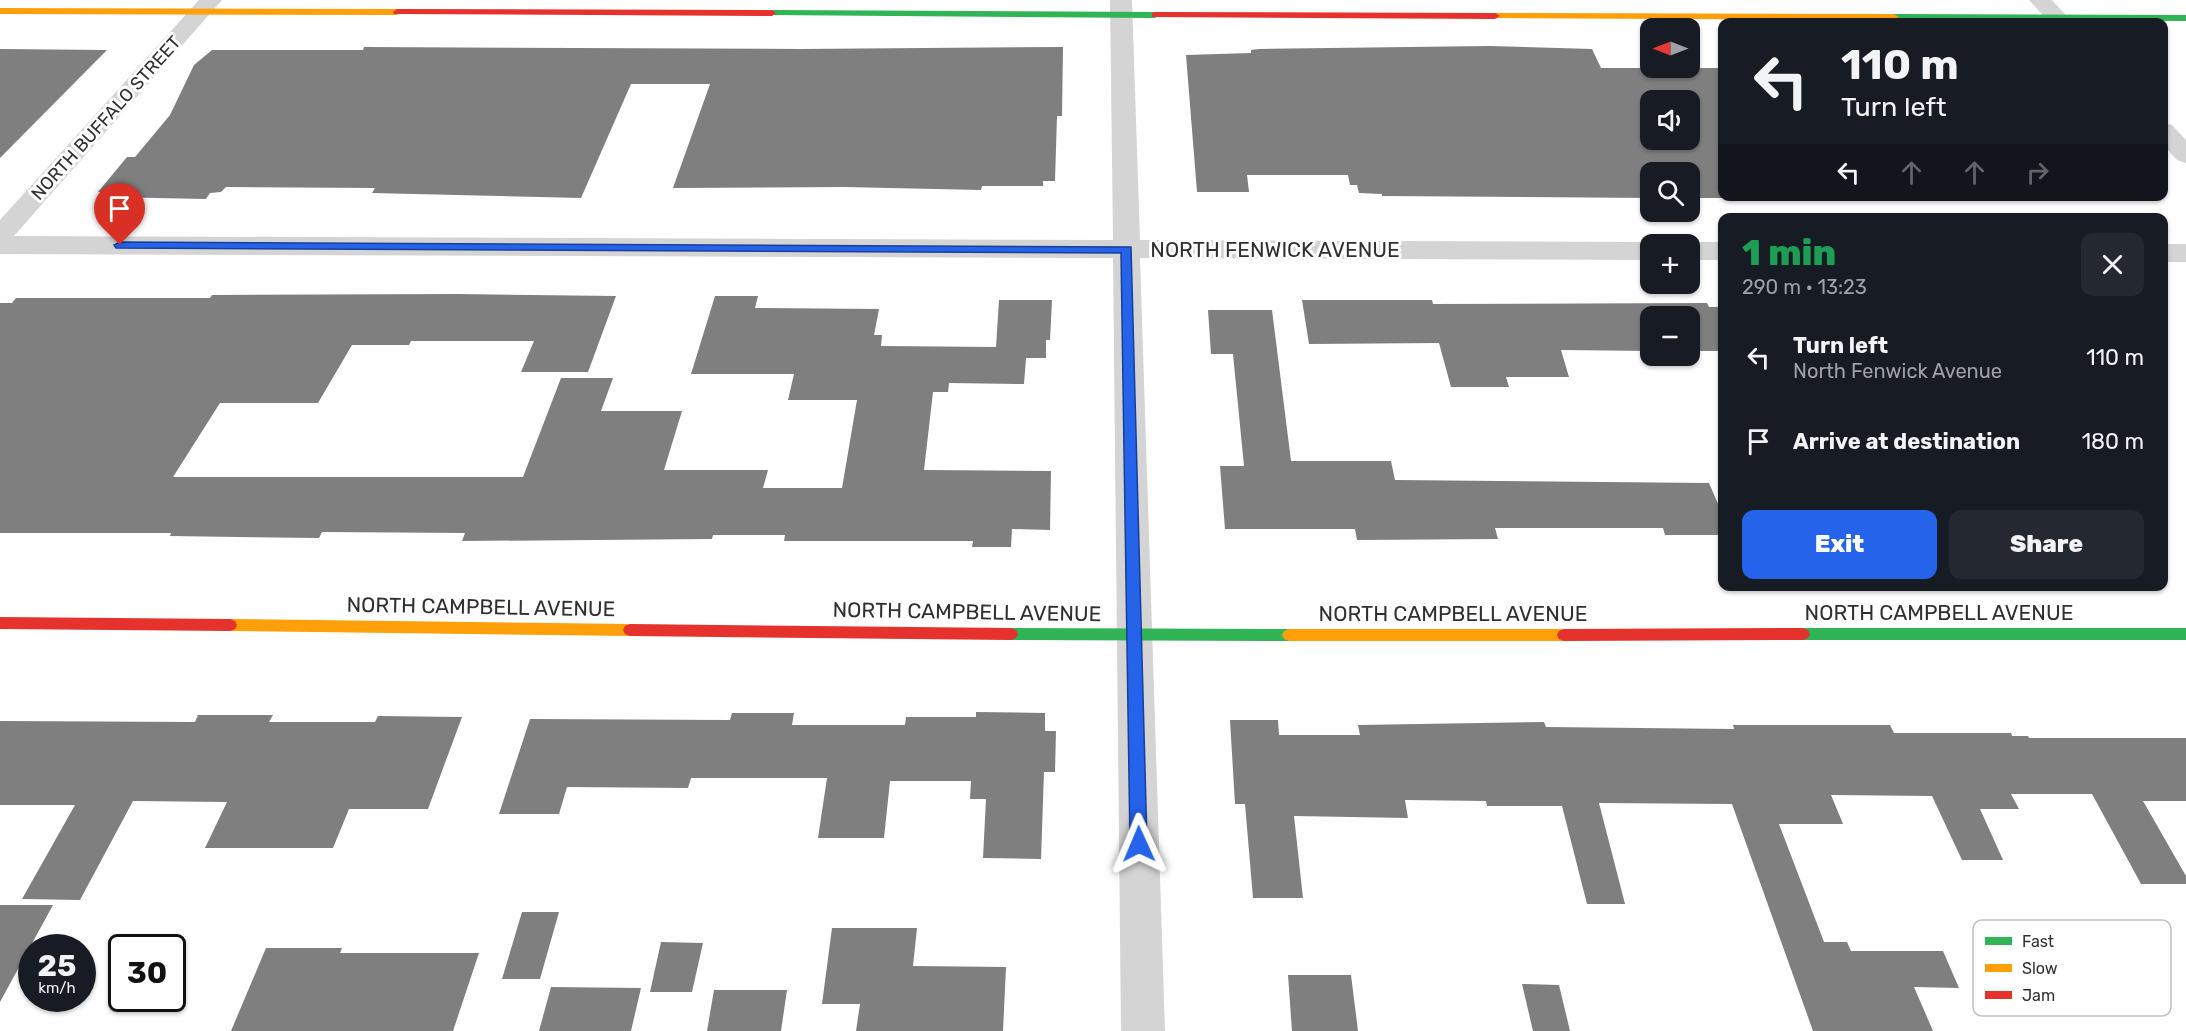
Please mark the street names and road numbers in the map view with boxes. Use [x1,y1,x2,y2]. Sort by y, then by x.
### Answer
street label: NORTH BUFFALO STREET [27,31,185,205]
street label: NORTH FENWICK AVENUE [1150,237,1400,262]
street label: NORTH CAMPBELL AVENUE [346,592,616,621]
street label: NORTH CAMPBELL AVENUE [832,597,1102,626]
street label: NORTH CAMPBELL AVENUE [1805,600,2073,625]
street label: NORTH CAMPBELL AVENUE [1319,601,1587,626]

